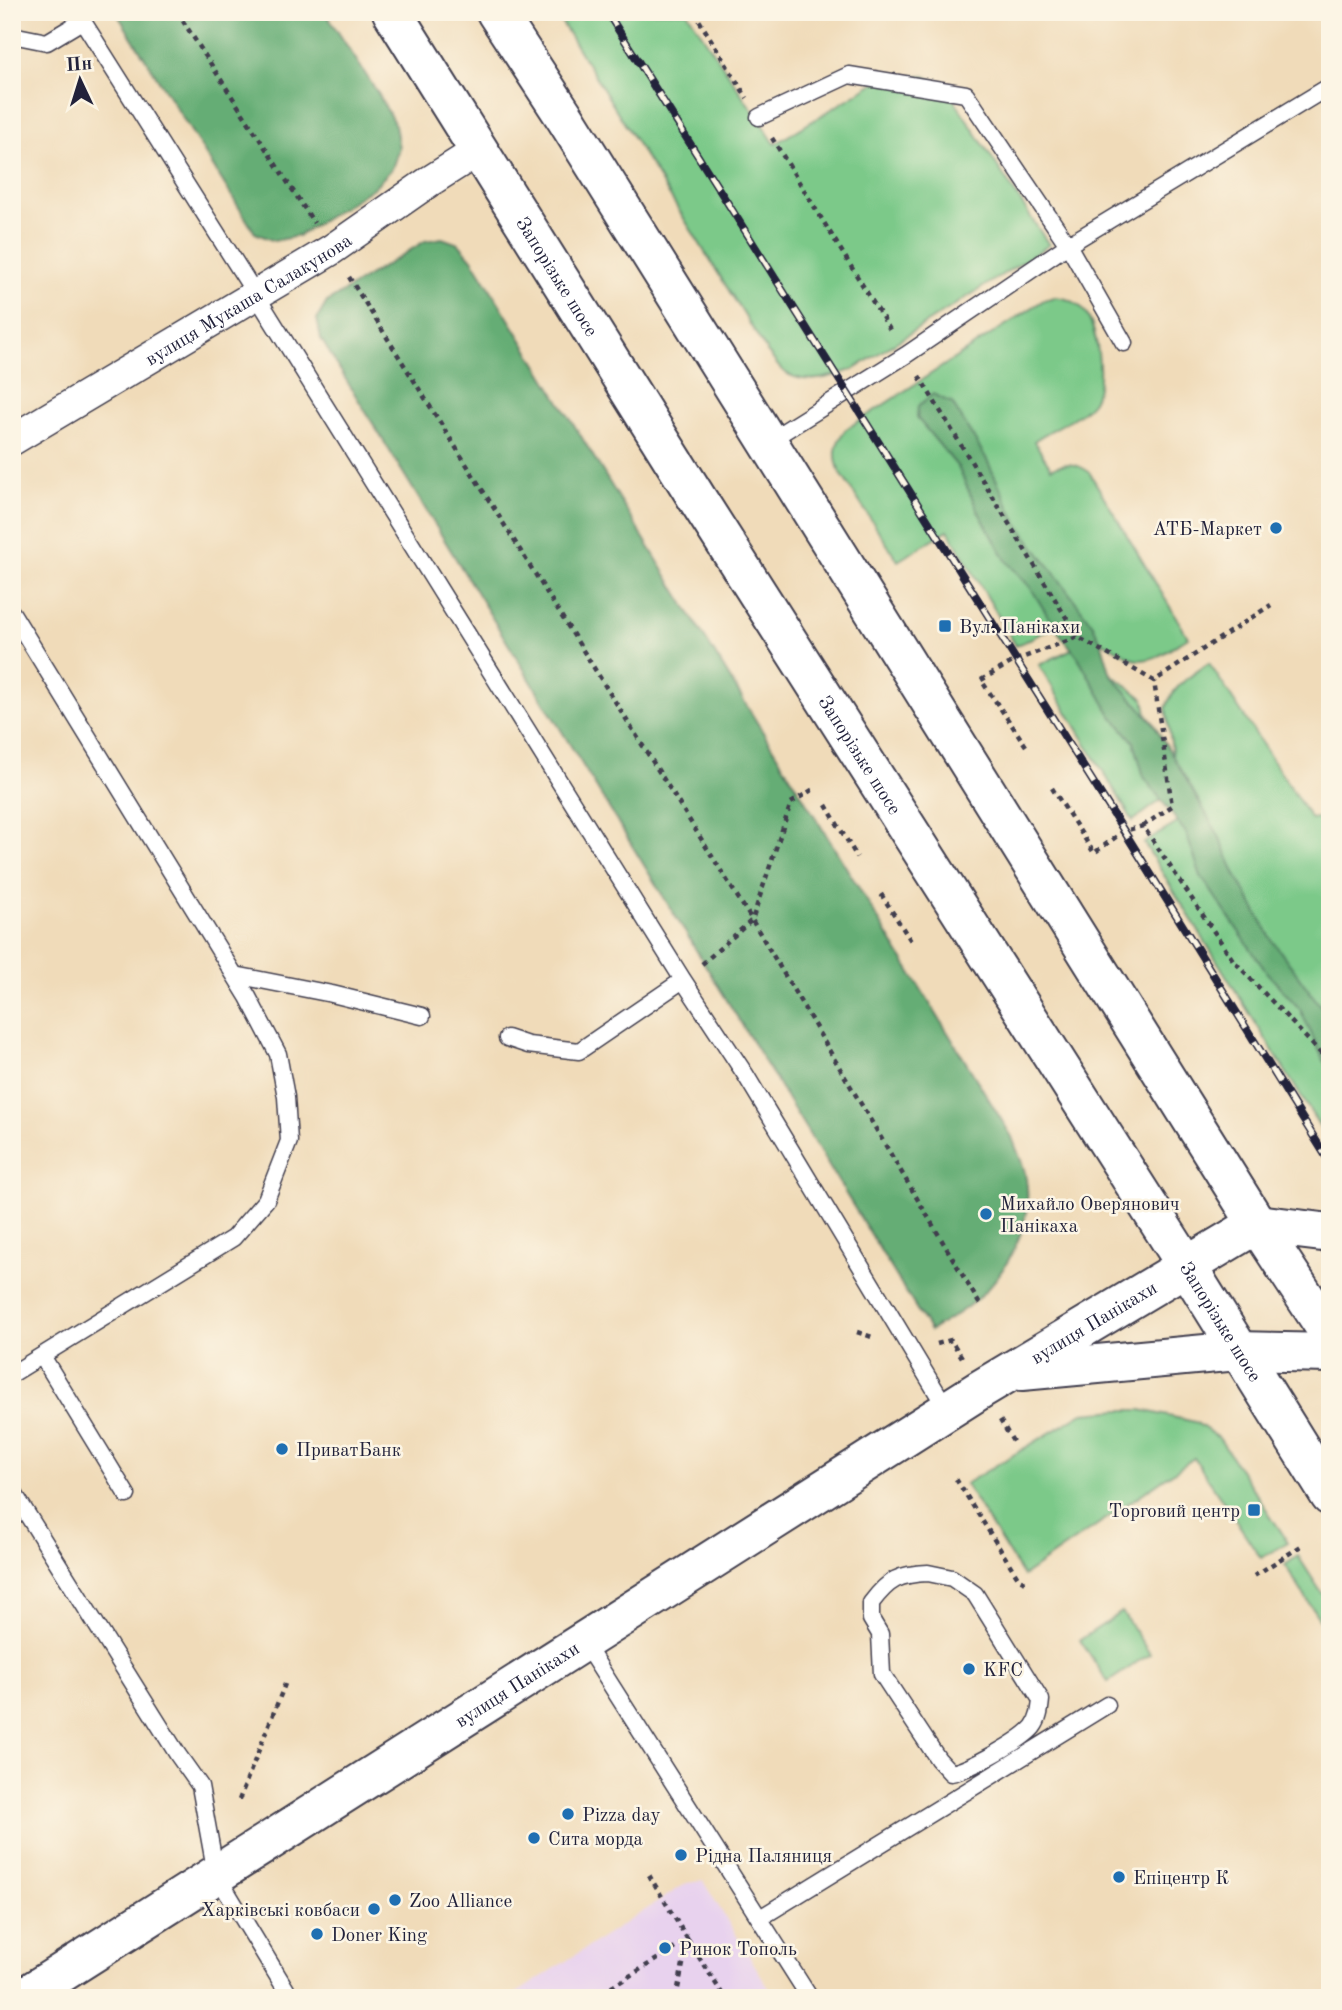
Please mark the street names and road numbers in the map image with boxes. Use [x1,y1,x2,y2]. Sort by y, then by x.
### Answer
street label: Запорізьке шосе [511,215,600,341]
street label: вулиця Мукаша Салакунова [143,231,357,370]
street label: Запорізьке шосе [814,693,903,819]
street label: Запорізьке шосе [1175,1260,1263,1386]
street label: вулиця Панікахи [1029,1279,1161,1369]
street label: вулиця Панікахи [453,1640,583,1732]

